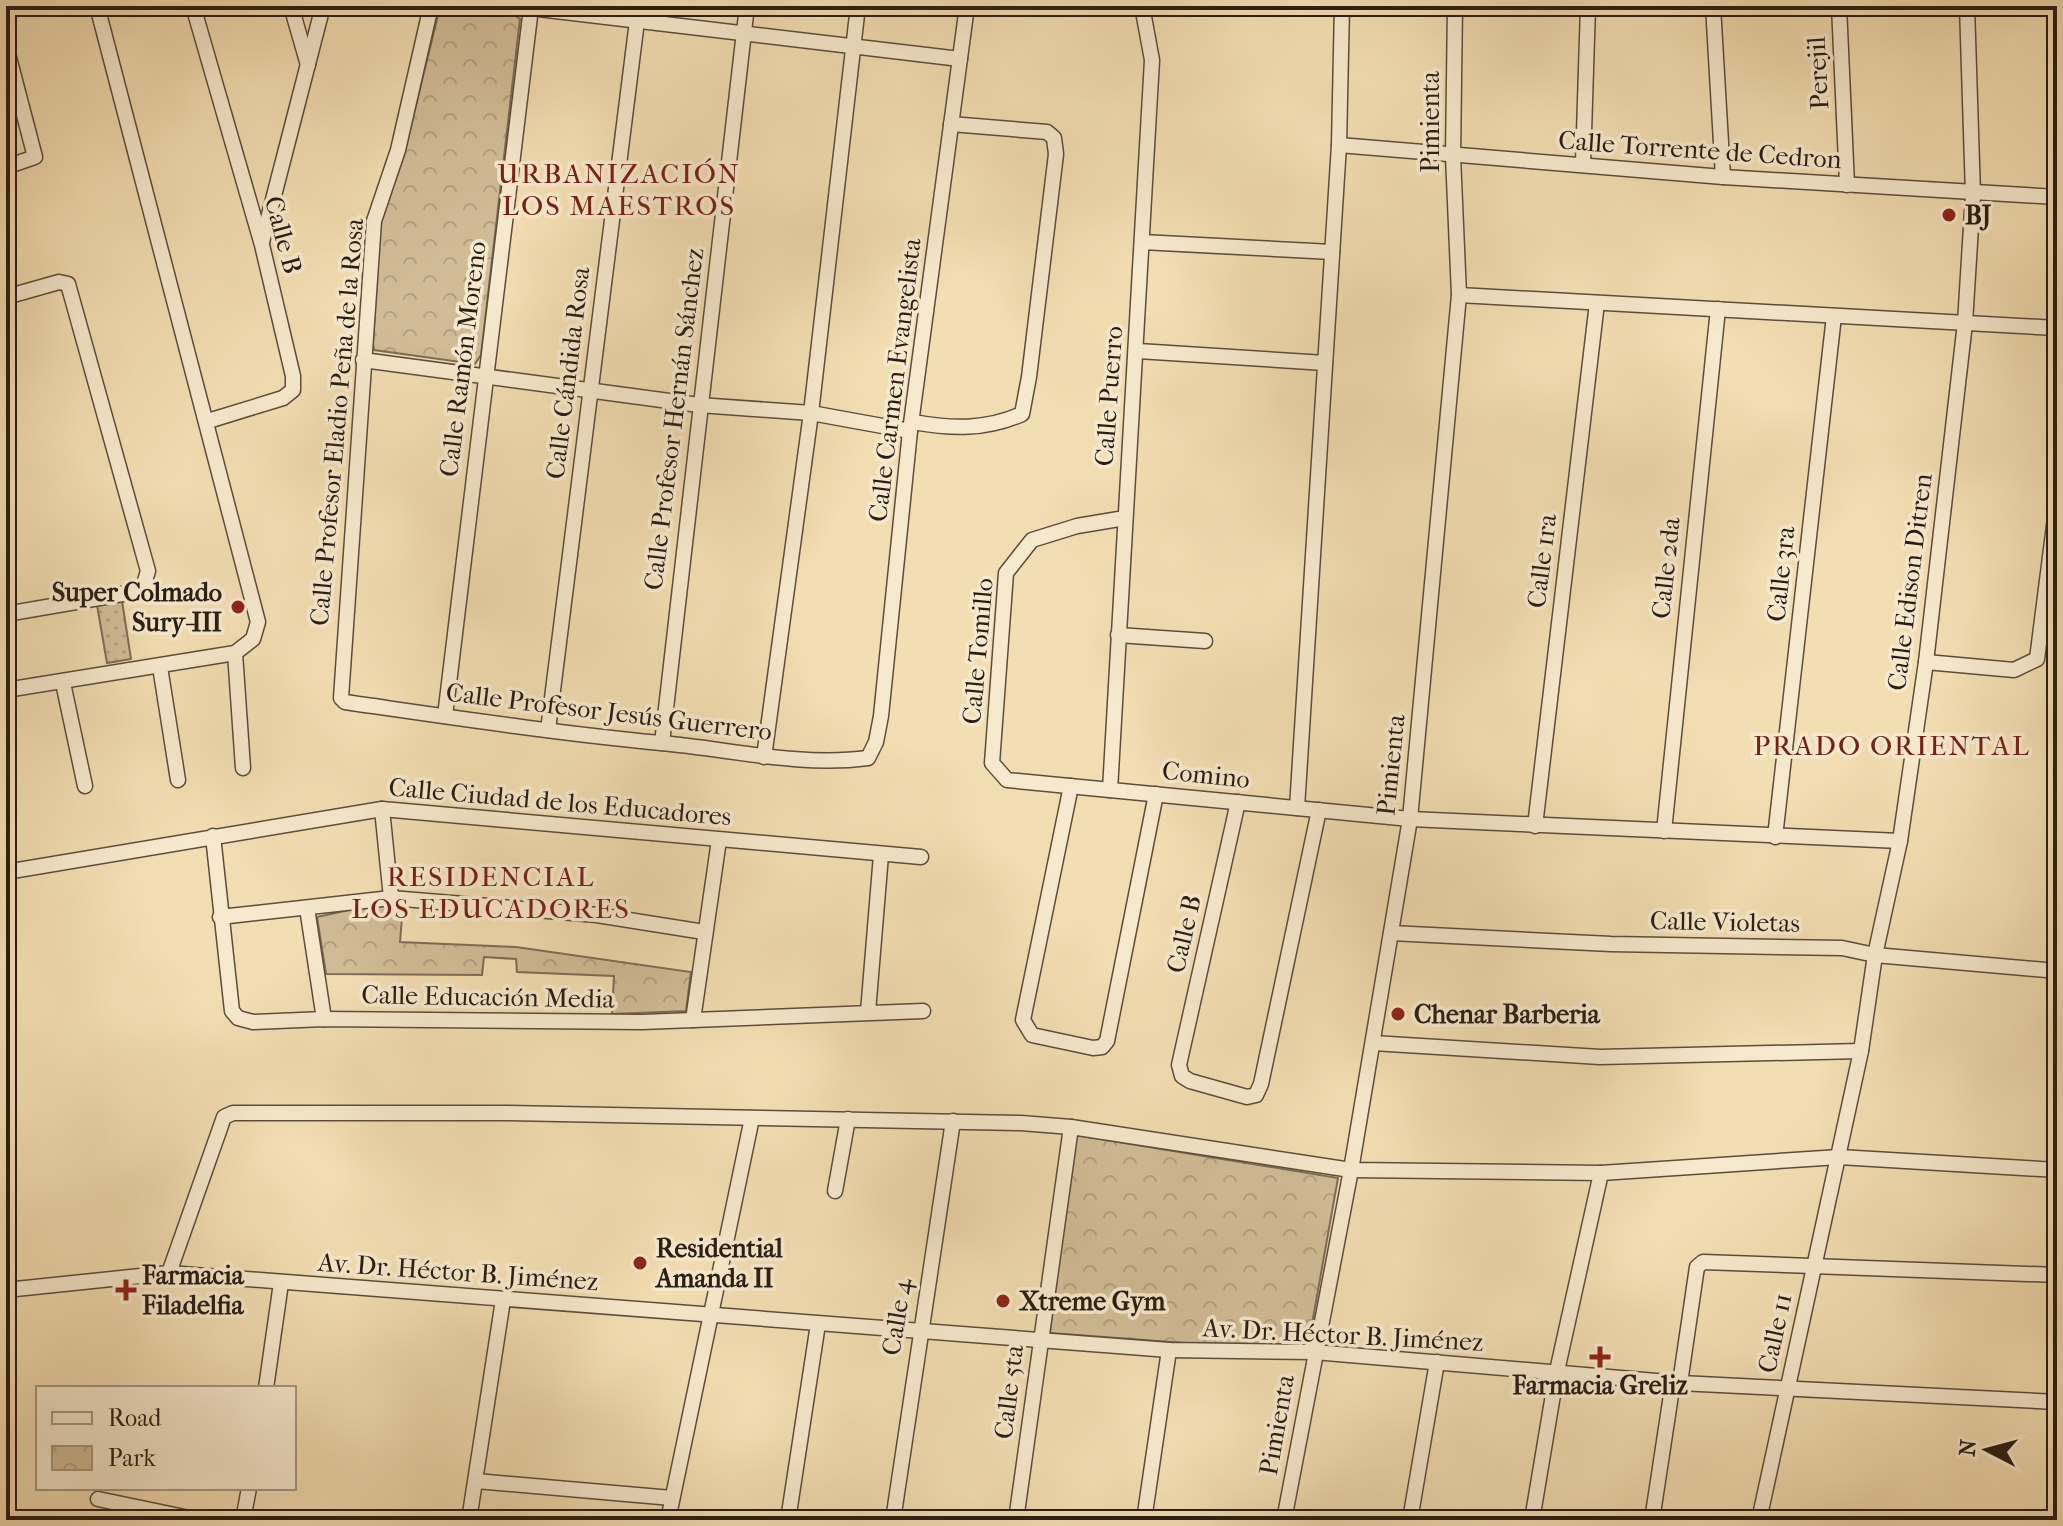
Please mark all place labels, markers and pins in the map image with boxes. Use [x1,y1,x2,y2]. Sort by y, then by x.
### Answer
place label: BJ [1965,200,1992,231]
marker: BJ [1940,206,1958,224]
place label: Super Colmado Sury-III [52,577,222,638]
marker: Super Colmado Sury-III [229,598,247,616]
place label: Chenar Barberia [1414,999,1601,1030]
marker: Chenar Barberia [1389,1005,1407,1023]
place label: Residential Amanda II [654,1233,783,1294]
marker: Residential Amanda II [631,1254,649,1272]
place label: Farmacia Filadelfia [141,1260,245,1321]
marker: Farmacia Filadelfia [117,1281,135,1299]
place label: Xtreme Gym [1018,1286,1166,1317]
marker: Xtreme Gym [994,1292,1012,1310]
marker: Farmacia Greliz [1591,1348,1609,1366]
place label: Farmacia Greliz [1511,1370,1688,1401]

